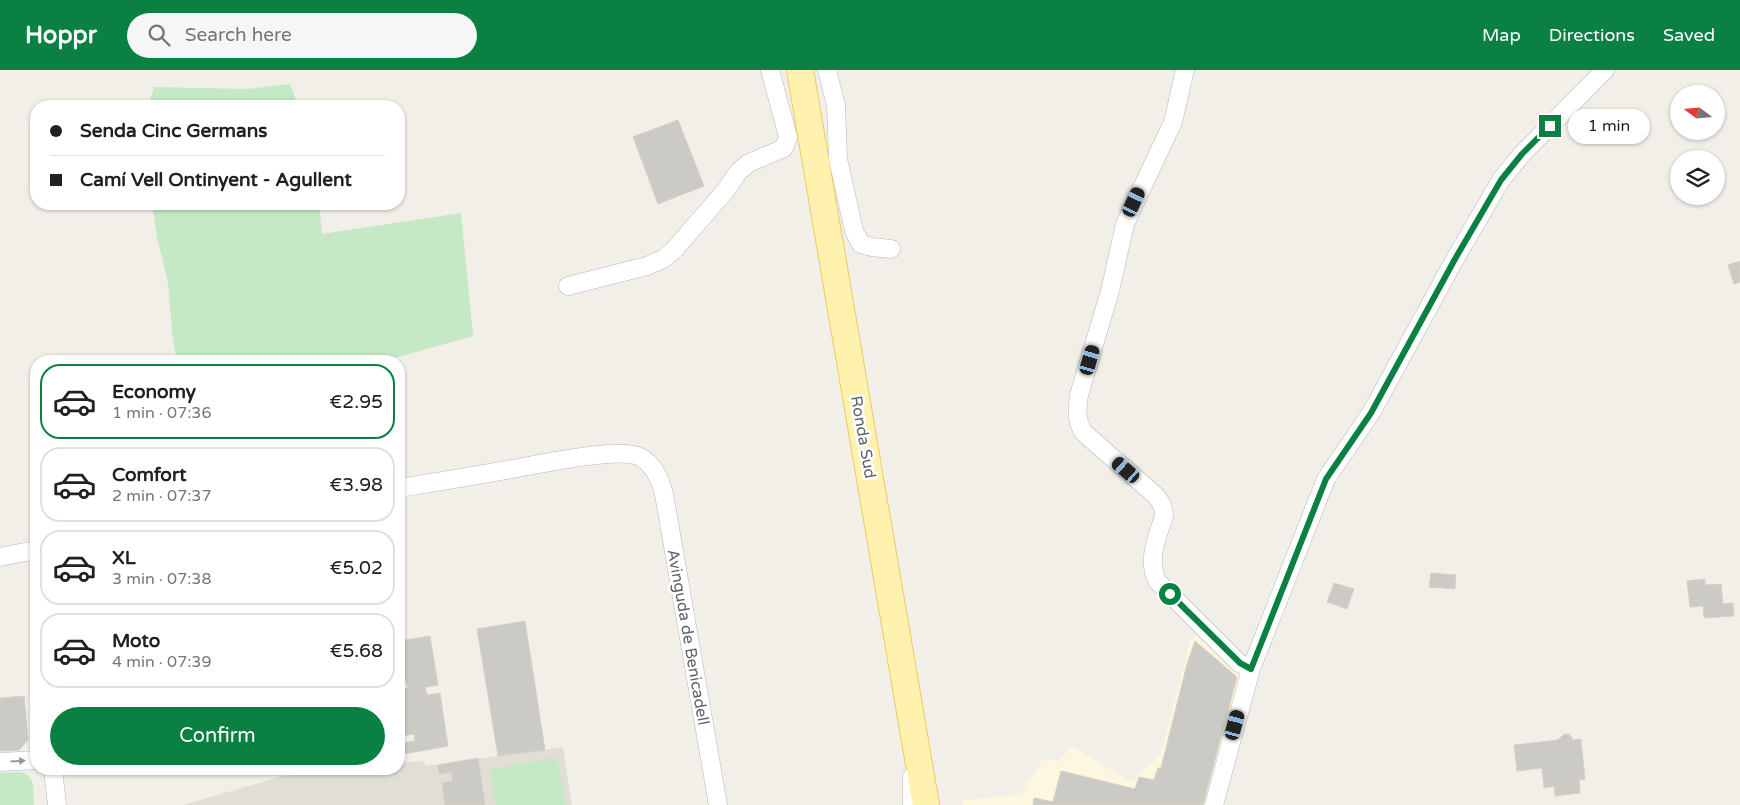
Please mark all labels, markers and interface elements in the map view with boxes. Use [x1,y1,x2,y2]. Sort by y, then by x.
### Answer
search box [127,13,477,58]
text: Hoppr [25,21,97,50]
icon: search [145,21,173,49]
text: Search here [185,24,292,46]
text: Map [1482,24,1521,46]
text: Directions [1549,24,1635,46]
text: Saved [1663,24,1715,46]
north arrow [1670,85,1725,140]
map controls [1670,85,1725,205]
callout: 1 min [1568,108,1650,144]
route end [1539,115,1561,137]
text: 1 min [1588,116,1630,136]
text: Senda Cinc Germans [80,120,267,142]
button: layers [1670,150,1725,205]
text: Camí Vell Ontinyent - Agullent [80,169,352,191]
car [1120,185,1147,219]
car [1078,344,1101,376]
icon: car [52,379,97,424]
text: Economy [112,381,196,403]
text: €2.95 [329,391,383,413]
street label: Ronda Sud [846,394,880,480]
text: 1 min · 07:36 [112,403,211,423]
car [1109,454,1142,486]
icon: car [52,462,97,507]
text: Comfort [112,464,186,486]
text: €3.98 [329,474,383,496]
text: 2 min · 07:37 [112,486,211,506]
icon: car [52,545,97,590]
text: XL [112,547,136,569]
street label: Avinguda de Benicadell [663,548,713,727]
text: €5.02 [329,557,383,579]
text: 3 min · 07:38 [112,569,211,589]
route start [1159,583,1181,605]
icon: car [52,628,97,673]
text: Moto [112,630,160,652]
text: €5.68 [329,640,383,662]
text: 4 min · 07:39 [112,652,211,672]
button: Confirm [50,707,385,765]
car [1223,709,1246,741]
one-way arrow [10,757,26,765]

